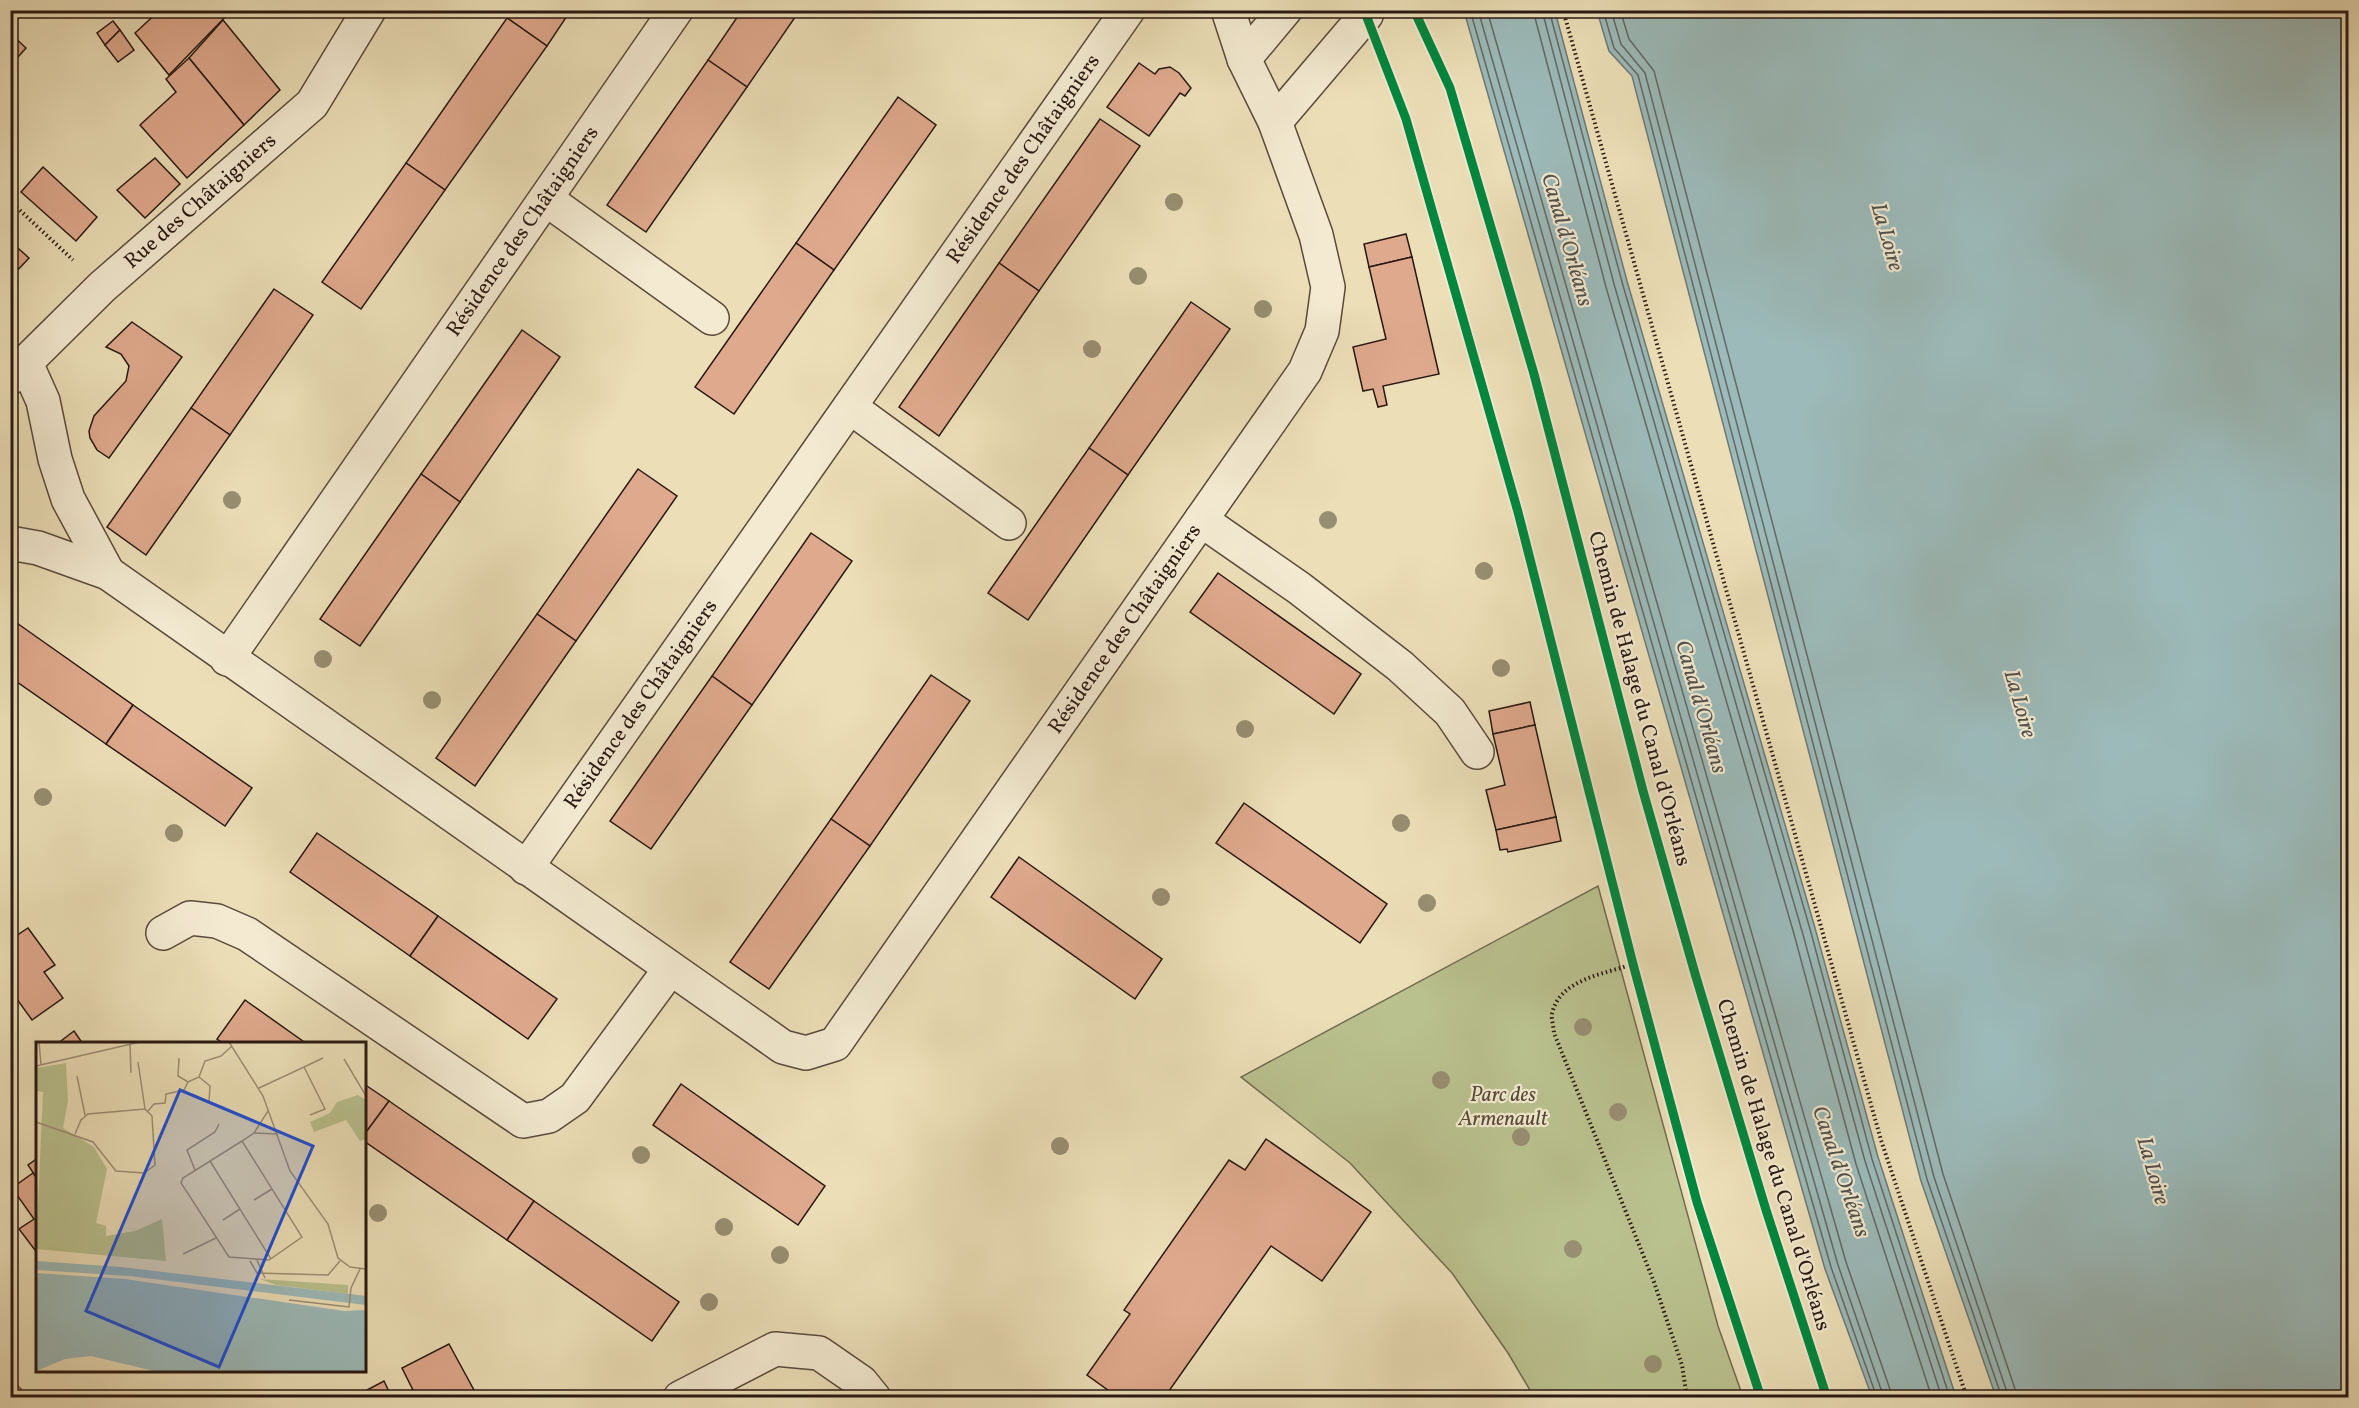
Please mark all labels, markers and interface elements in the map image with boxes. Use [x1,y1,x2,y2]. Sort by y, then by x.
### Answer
street label: Résidence des Châtaigniers [940,48,1107,270]
street label: Résidence des Châtaigniers [440,120,606,342]
street label: Rue des Châtaigniers [118,127,283,276]
water label: Canal d'Orléans [1532,170,1600,310]
water label: La Loire [1862,199,1910,275]
street label: Résidence des Châtaigniers [1041,518,1208,740]
street label: Chemin de Halage du Canal d'Orléans [1580,528,1698,870]
street label: Résidence des Châtaigniers [557,594,725,815]
water label: Canal d'Orléans [1666,637,1734,777]
water label: La Loire [1995,666,2043,742]
street label: Chemin de Halage du Canal d'Orléans [1709,996,1837,1334]
inset map [36,1042,366,1372]
park label: Parc des Armenault [1458,1081,1549,1134]
water label: Canal d'Orléans [1803,1102,1877,1242]
water label: La Loire [2128,1133,2176,1209]

